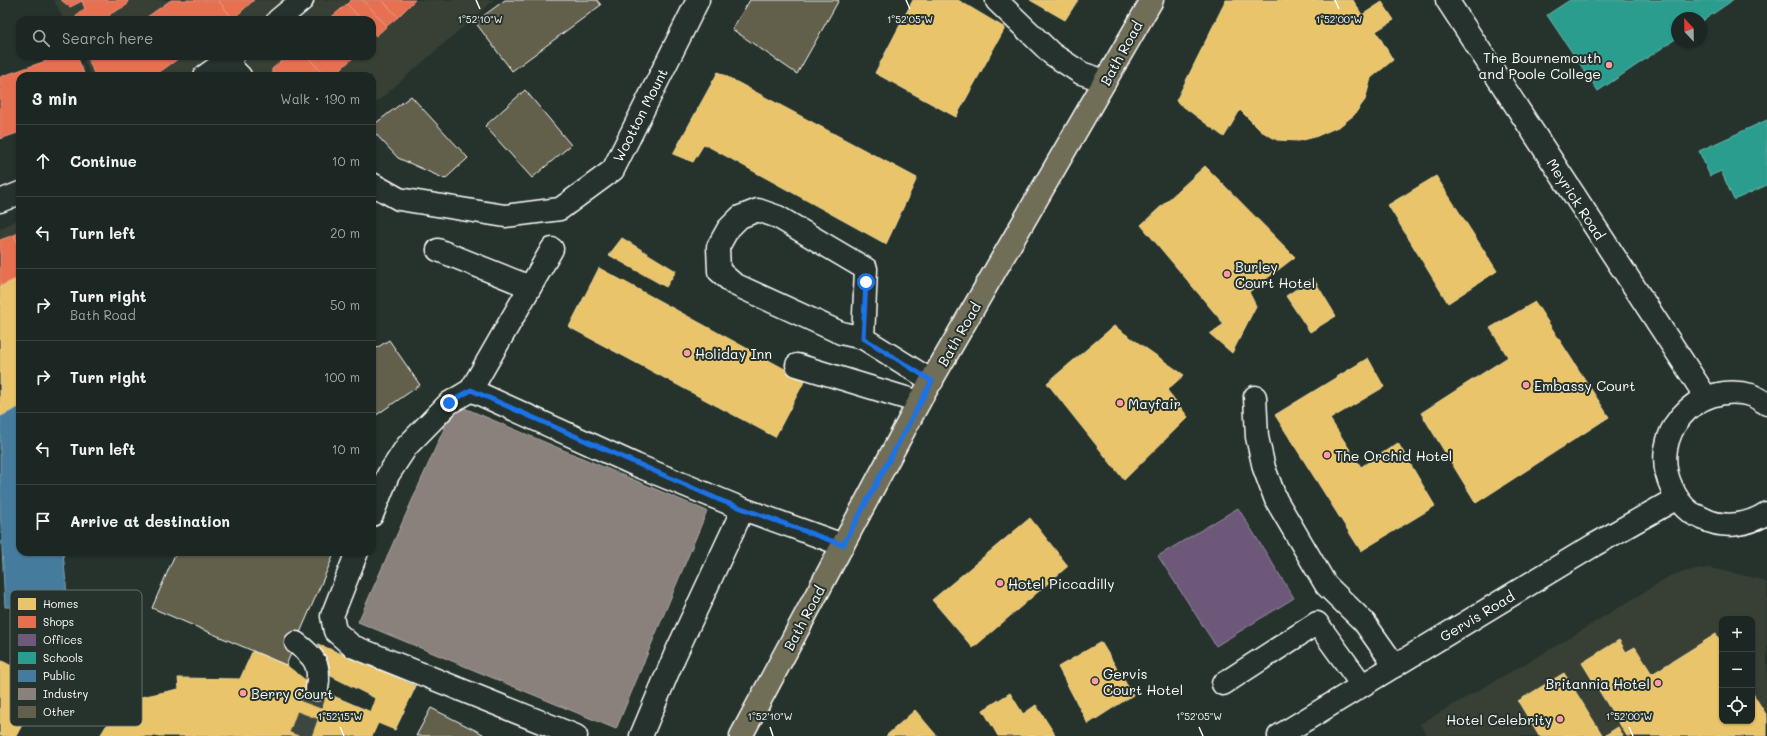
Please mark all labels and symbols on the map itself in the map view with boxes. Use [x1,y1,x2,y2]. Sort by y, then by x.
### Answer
text: 1°52'10"W [458,12,503,26]
text: 1°52'05"W [887,12,933,26]
text: 1°52'00"W [1316,12,1363,26]
north arrow [1671,12,1707,48]
street label: Bath Road [1096,17,1147,89]
place label: The Bournemouth and Poole College [1479,48,1601,83]
marker: The Bournemouth and Poole College [1604,60,1614,70]
street label: Wootton Mount [608,65,672,165]
street label: Meyrick Road [1543,155,1609,243]
place label: Burley Court Hotel [1235,257,1315,292]
marker: Burley Court Hotel [1222,269,1232,279]
route start [857,273,875,291]
street label: Bath Road [933,298,985,369]
place label: Holiday Inn [695,344,772,363]
marker: Holiday Inn [682,348,692,358]
place label: Embassy Court [1534,376,1635,395]
marker: Embassy Court [1521,380,1531,390]
route end [440,394,458,412]
place label: Mayfair [1128,394,1181,413]
marker: Mayfair [1115,398,1125,408]
place label: The Orchid Hotel [1335,446,1452,465]
marker: The Orchid Hotel [1322,450,1332,460]
place label: Hotel Piccadilly [1008,574,1115,593]
marker: Hotel Piccadilly [995,578,1005,588]
street label: Bath Road [779,582,829,654]
street label: Gervis Road [1436,586,1518,646]
legend [10,590,142,726]
text: Homes [43,596,78,611]
text: Shops [43,614,74,629]
text: Offices [43,632,82,647]
text: Schools [43,650,83,665]
place label: Gervis Court Hotel [1103,664,1183,699]
text: Public [43,668,75,683]
place label: Britannia Hotel [1545,674,1650,693]
marker: Gervis Court Hotel [1090,676,1100,686]
marker: Britannia Hotel [1653,678,1663,688]
place label: Berry Court [251,684,333,703]
text: Industry [43,686,89,701]
marker: Berry Court [238,688,248,698]
text: Other [43,704,75,719]
text: 1°52'15"W [318,709,362,723]
text: 1°52'10"W [748,709,793,723]
text: 1°52'05"W [1176,709,1222,723]
text: 1°52'00"W [1606,709,1653,723]
place label: Hotel Celebrity [1446,710,1552,729]
marker: Hotel Celebrity [1555,714,1565,724]

